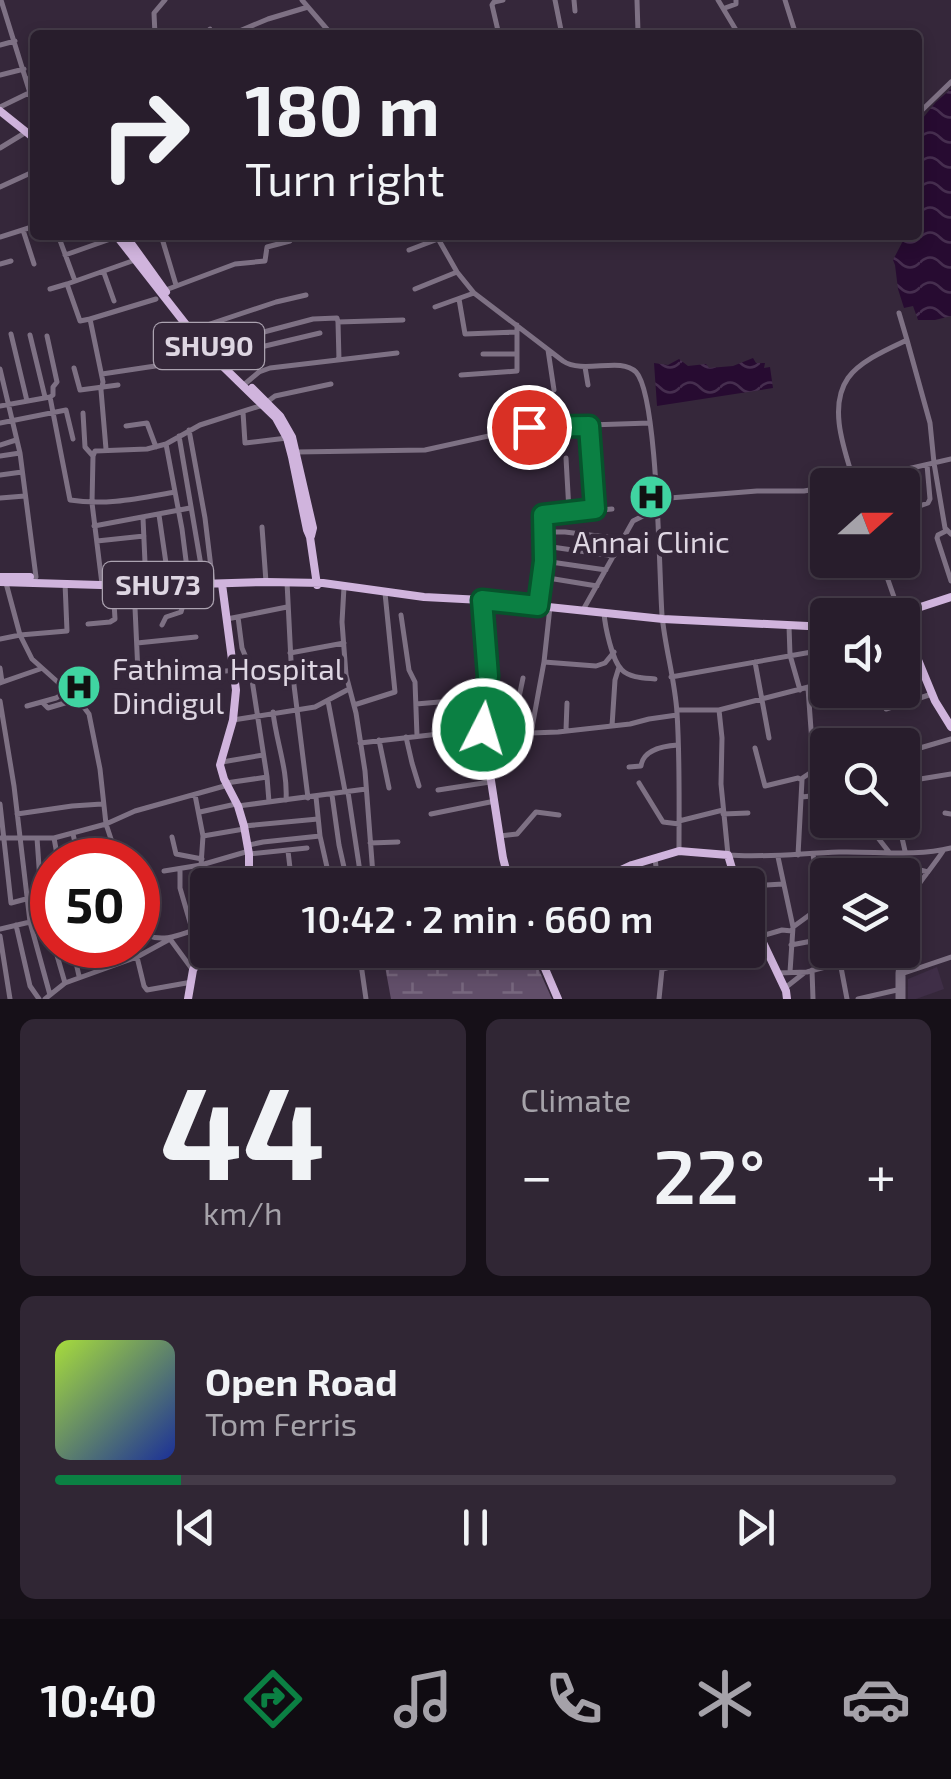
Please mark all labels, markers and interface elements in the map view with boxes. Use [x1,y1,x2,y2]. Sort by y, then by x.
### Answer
text: 180 m [245,66,440,150]
icon: right [80,70,210,200]
text: Turn right [245,151,445,205]
road number: SHU90 [154,323,264,369]
pin [487,385,572,470]
icon: arrive [502,400,557,455]
north arrow [810,468,920,578]
map controls [810,468,920,968]
hospital icon: Annai Clinic [628,474,674,520]
place label: Annai Clinic [572,523,730,559]
road number: SHU73 [103,562,213,608]
button: sound [810,598,920,708]
place label: Fathima Hospital Dindigul [112,650,344,720]
hospital icon: Fathima Hospital Dindigul [56,664,102,710]
position arrow [431,677,535,781]
button: search [810,728,920,838]
speed limit sign: 50 [30,838,160,968]
button: layers [810,858,920,968]
text: 10:42 · 2 min · 660 m [302,895,653,941]
text: 44 [160,1050,326,1206]
text: Climate [521,1080,631,1118]
text: 22° [653,1129,765,1219]
text: − [521,1141,553,1207]
text: + [866,1141,896,1207]
text: km/h [203,1193,282,1231]
text: Open Road [205,1358,398,1404]
text: Tom Ferris [205,1404,357,1442]
icon: previous [168,1500,223,1555]
icon: pause [448,1500,503,1555]
icon: next [728,1500,783,1555]
icon: directions [238,1664,308,1734]
icon: music [388,1664,458,1734]
icon: phone [539,1664,609,1734]
icon: climate [690,1664,760,1734]
icon: car [841,1664,911,1734]
text: 10:40 [40,1672,157,1726]

